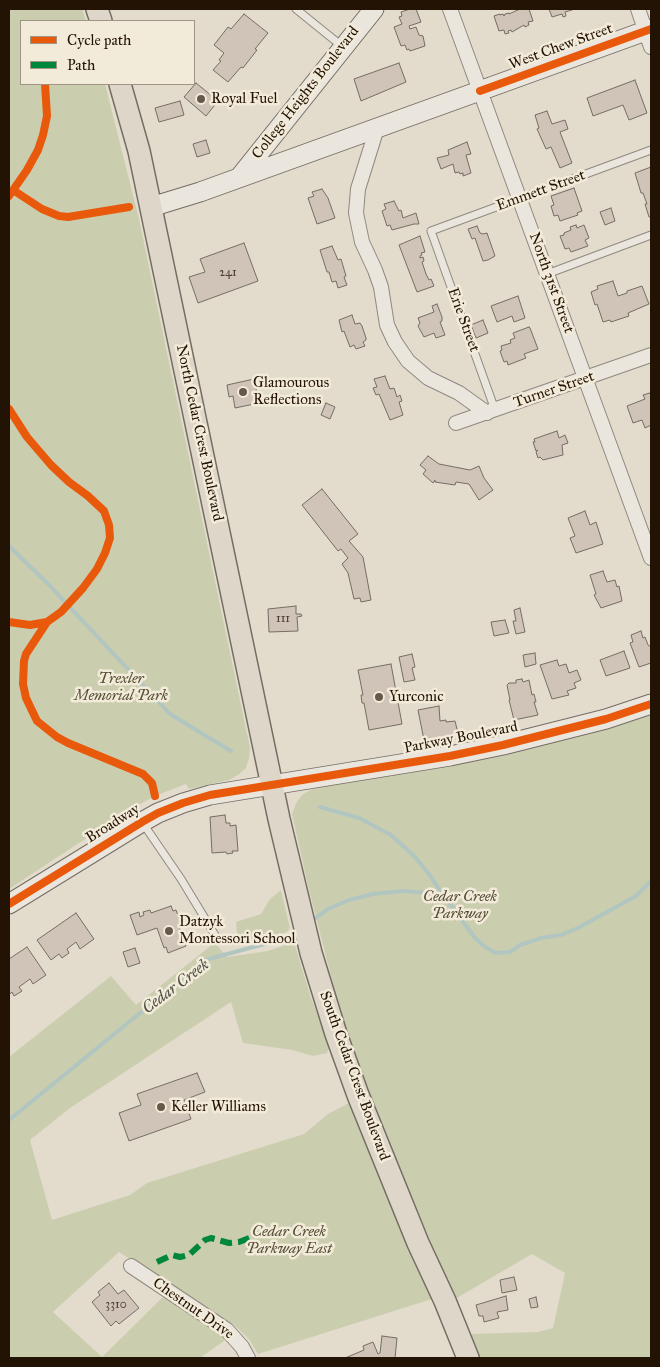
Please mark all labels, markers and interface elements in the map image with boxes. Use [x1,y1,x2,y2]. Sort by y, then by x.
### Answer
legend [20,20,195,85]
street label: West Chew Street [507,20,615,74]
street label: College Heights Boulevard [249,23,363,163]
text: Cycle path [67,31,131,49]
text: Path [67,56,95,74]
place label: Royal Fuel [211,90,277,108]
marker: Royal Fuel [195,93,207,105]
street label: Emmett Street [494,167,588,215]
street label: North 31st Street [524,230,578,336]
house number: 241 [219,266,237,280]
street label: Erie Street [443,285,483,355]
street label: North Cedar Crest Boulevard [171,343,227,523]
street label: Turner Street [511,368,597,412]
place label: Glamourous Reflections [253,374,329,409]
marker: Glamourous Reflections [237,386,249,398]
house number: 111 [276,612,290,626]
park label: Trexler Memorial Park [74,670,168,705]
place label: Yurconic [389,688,444,706]
marker: Yurconic [373,691,385,703]
street label: Parkway Boulevard [403,718,519,758]
street label: Broadway [83,801,143,847]
park label: Cedar Creek Parkway [423,888,497,923]
place label: Datzyk Montessori School [179,913,296,948]
marker: Datzyk Montessori School [163,925,175,937]
water label: Cedar Creek [139,956,213,1018]
street label: South Cedar Crest Boulevard [315,989,393,1163]
place label: Keller Williams [171,1098,266,1116]
marker: Keller Williams [155,1101,167,1113]
park label: Cedar Creek Parkway East [246,1223,332,1258]
street label: Chestnut Drive [149,1274,237,1344]
house number: 3310 [105,1298,127,1312]

